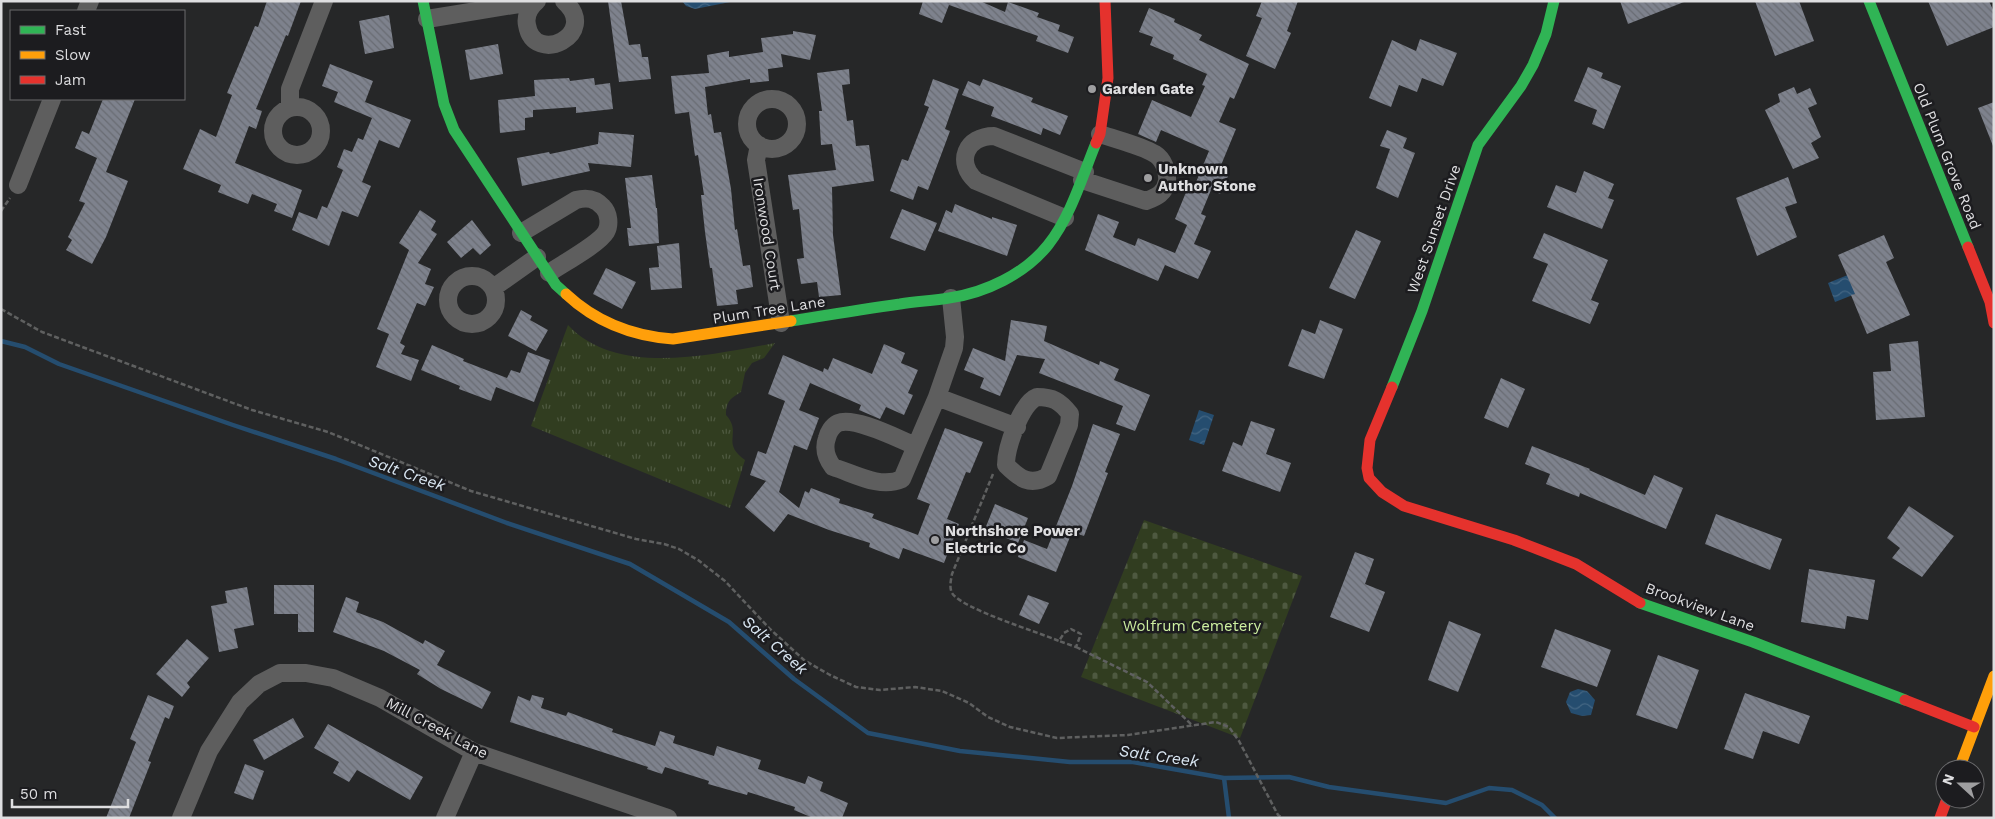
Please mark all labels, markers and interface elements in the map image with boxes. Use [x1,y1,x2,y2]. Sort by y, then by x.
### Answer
legend [10,10,185,100]
text: Fast [55,21,87,39]
text: Slow [55,46,91,64]
text: Jam [55,71,86,89]
place label: Garden Gate [1102,80,1194,98]
street label: Old Plum Grove Road [1909,80,1985,232]
marker: Garden Gate [1086,83,1098,95]
place label: Unknown Author Stone [1158,160,1256,195]
street label: West Sunset Drive [1404,162,1464,296]
marker: Unknown Author Stone [1142,172,1154,184]
street label: Ironwood Court [749,176,785,292]
street label: Plum Tree Lane [711,292,827,328]
water label: Salt Creek [366,451,449,495]
place label: Northshore Power Electric Co [945,522,1081,557]
marker: Northshore Power Electric Co [929,534,941,546]
street label: Brookview Lane [1643,579,1757,635]
water label: Salt Creek [739,612,812,679]
park label: Wolfrum Cemetery [1123,617,1262,635]
street label: Mill Creek Lane [383,694,491,762]
water label: Salt Creek [1118,741,1201,771]
north arrow [1935,759,1985,809]
text: N [1939,772,1957,787]
scale bar [12,776,129,808]
text: 50 m [20,785,57,803]

